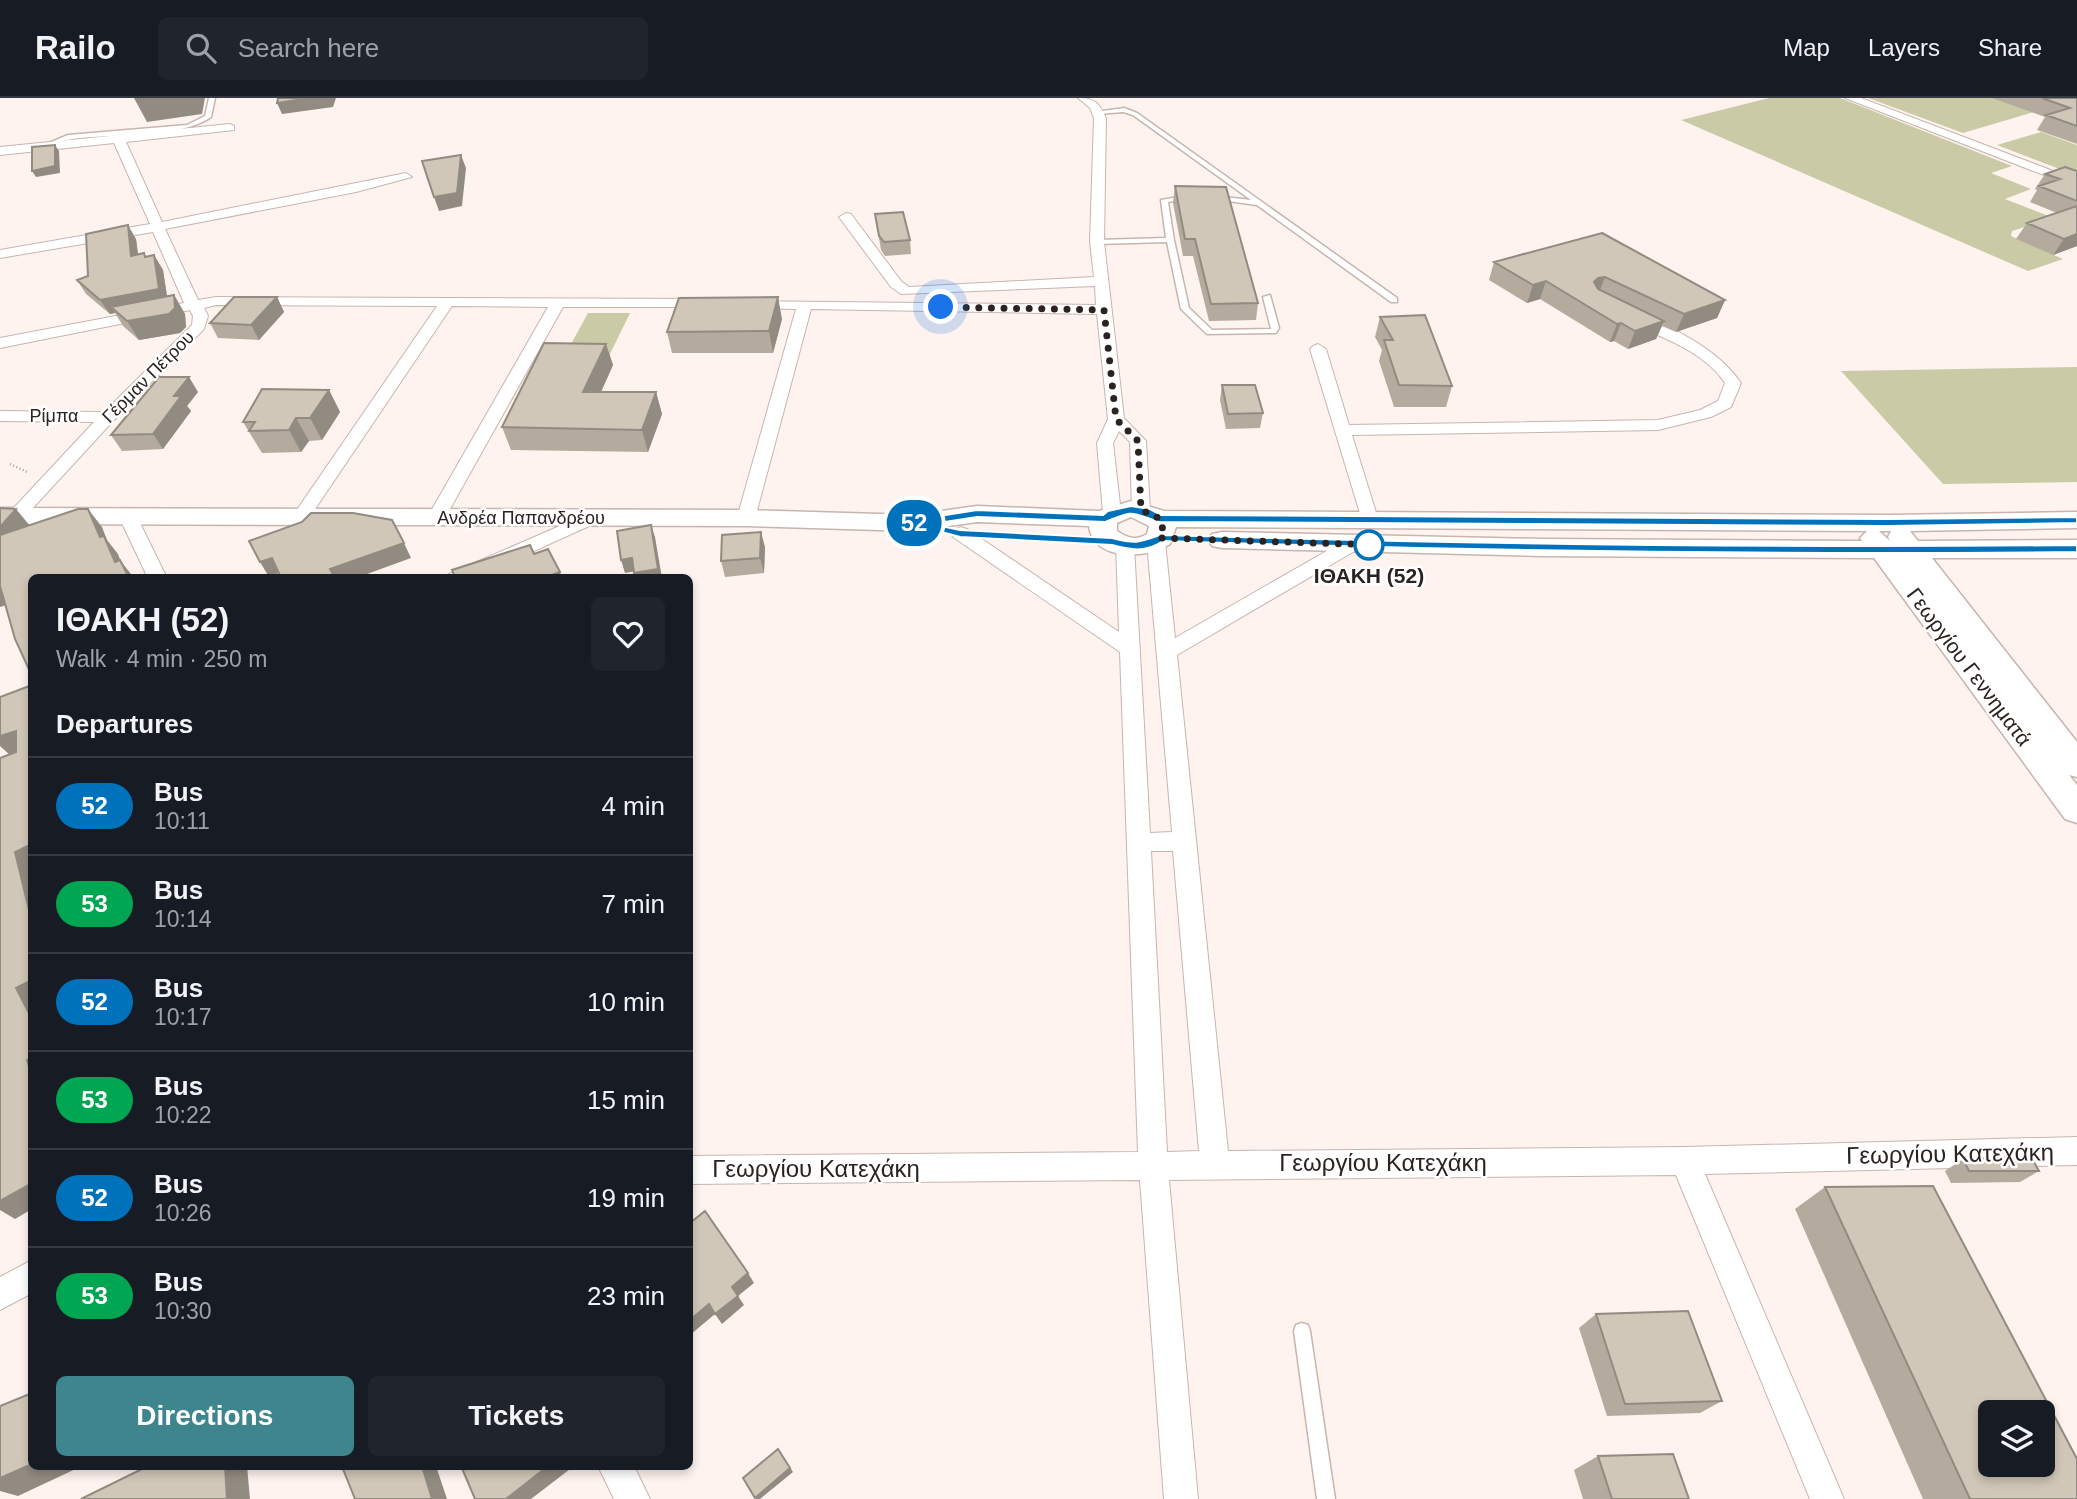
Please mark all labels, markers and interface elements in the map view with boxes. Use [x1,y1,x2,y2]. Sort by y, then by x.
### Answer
search box [158,17,648,80]
text: Railo [35,29,116,66]
icon: search [182,29,220,67]
text: Search here [238,33,379,63]
text: Map [1783,34,1830,61]
text: Layers [1868,34,1940,61]
text: Share [1978,34,2042,61]
your location [923,289,958,324]
street label: Γέρμαν Πέτρου [98,327,198,427]
street label: Ρίμπα [30,406,78,426]
line badge: 52 [883,500,946,546]
street label: Ανδρέα Παπανδρέου [437,508,605,528]
text: 52 [901,509,927,536]
marker: ΙΘΑΚΗ (52) [1354,530,1384,560]
place label: ΙΘΑΚΗ (52) [1314,564,1424,587]
street label: Γεωργίου Γεννηματά [1903,583,2036,750]
button: heart [591,597,665,671]
text: ΙΘΑΚΗ (52) [56,601,229,638]
text: Walk · 4 min · 250 m [56,646,267,672]
text: Departures [56,709,193,739]
text: Bus [154,777,203,807]
text: 4 min [601,791,665,821]
text: 52 [81,792,108,819]
text: 10:11 [154,808,210,834]
text: Bus [154,875,203,905]
text: 7 min [601,889,665,919]
text: 53 [81,890,108,917]
text: 10:14 [154,906,212,932]
text: Bus [154,973,203,1003]
text: 10 min [587,987,665,1017]
text: 52 [81,988,108,1015]
text: 10:17 [154,1004,212,1030]
text: Bus [154,1071,203,1101]
text: 15 min [587,1085,665,1115]
text: 53 [81,1086,108,1113]
text: 10:22 [154,1102,212,1128]
street label: Γεωργίου Κατεχάκη [1846,1138,2054,1169]
street label: Γεωργίου Κατεχάκη [1279,1149,1487,1176]
street label: Γεωργίου Κατεχάκη [712,1155,920,1182]
text: Bus [154,1169,203,1199]
text: 19 min [587,1183,665,1213]
text: 52 [81,1184,108,1211]
text: 10:26 [154,1200,212,1226]
text: Bus [154,1267,203,1297]
text: 23 min [587,1281,665,1311]
text: 53 [81,1282,108,1309]
text: 10:30 [154,1298,212,1324]
button: Directions [56,1376,354,1456]
button: Tickets [368,1376,665,1456]
map controls [1978,1400,2055,1477]
button: layers [1978,1400,2055,1477]

